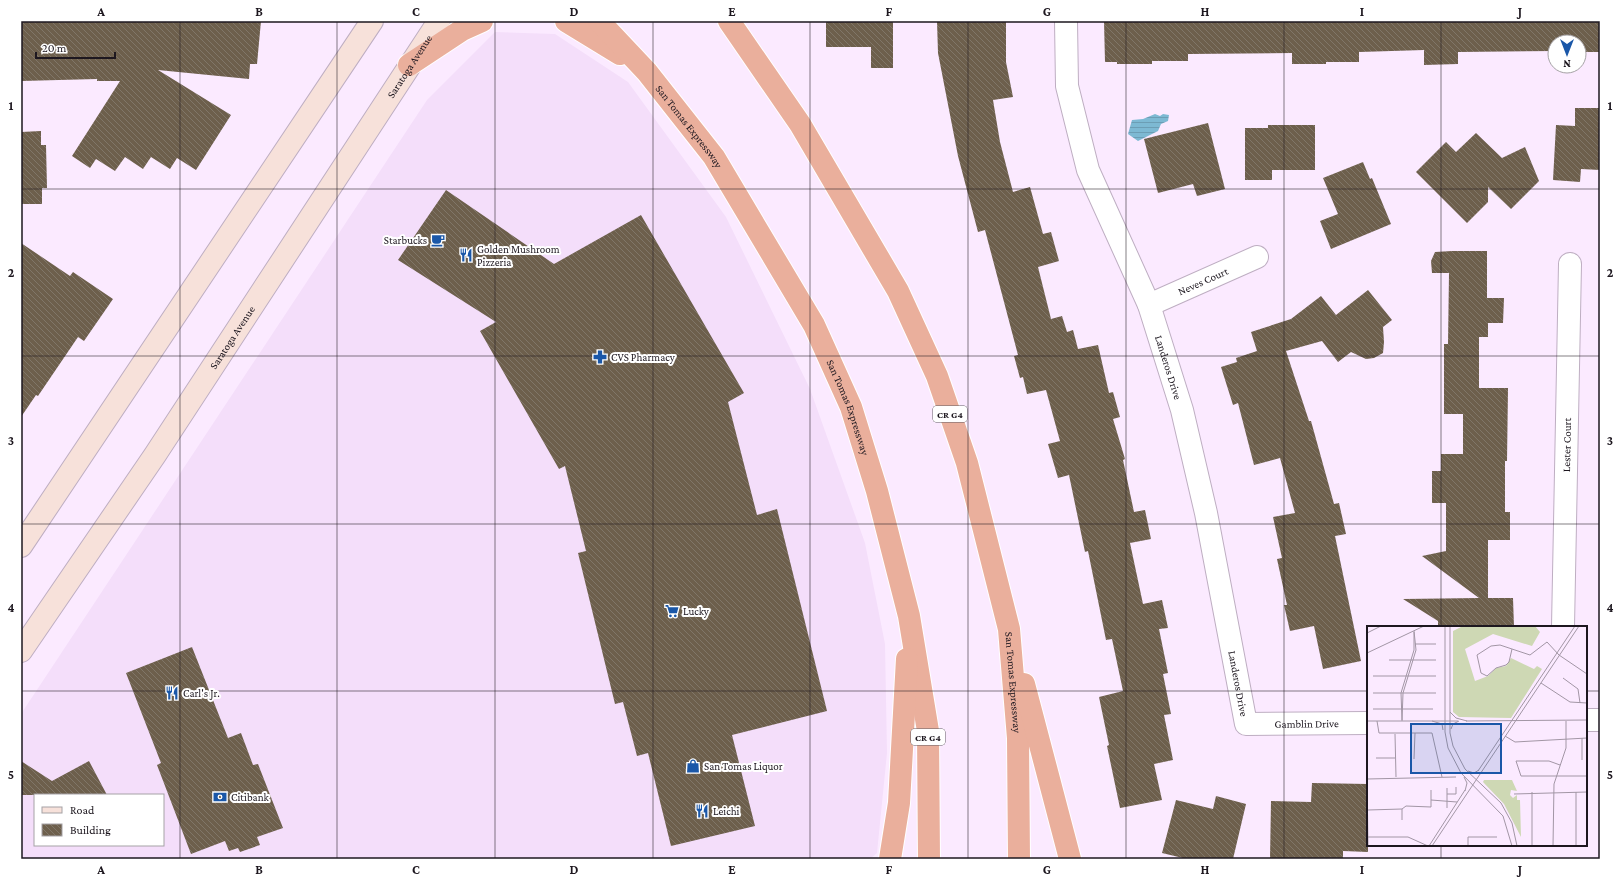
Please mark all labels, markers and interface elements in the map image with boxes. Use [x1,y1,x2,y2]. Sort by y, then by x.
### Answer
text: A [96,4,105,19]
text: B [255,4,263,19]
text: C [412,4,420,19]
text: D [570,4,579,19]
text: E [728,4,736,19]
text: F [886,4,893,19]
text: G [1043,4,1051,19]
text: H [1201,4,1210,19]
text: I [1360,4,1364,19]
text: J [1516,4,1522,19]
street label: Saratoga Avenue [384,32,434,100]
scale bar [36,34,115,60]
north arrow [1547,34,1587,74]
text: 20 m [42,41,67,55]
text: N [1563,58,1571,70]
street label: San Tomas Expressway [654,83,726,171]
text: 1 [9,98,14,113]
text: 1 [1608,98,1613,113]
cafe icon: Starbucks [430,232,446,248]
place label: Starbucks [384,234,427,246]
place label: Golden Mushroom Pizzeria [477,243,560,268]
restaurant icon: Golden Mushroom Pizzeria [458,247,474,263]
text: 2 [8,265,15,280]
street label: Neves Court [1176,265,1230,297]
text: 2 [1607,265,1614,280]
street label: Saratoga Avenue [207,303,257,371]
street label: Landeros Drive [1153,334,1184,401]
pharmacy icon: CVS Pharmacy [592,349,608,365]
place label: CVS Pharmacy [611,351,676,364]
street label: San Tomas Expressway [824,358,872,458]
road number: CR G4 [933,406,967,422]
street label: Lester Court [1560,417,1573,472]
text: 3 [8,433,14,448]
text: 3 [1607,433,1613,448]
text: 4 [7,600,15,615]
text: 4 [1606,600,1614,615]
supermarket icon: Lucky [664,603,680,619]
place label: Lucky [683,605,710,618]
inset map [1367,626,1587,846]
street label: San Tomas Expressway [1003,631,1024,734]
street label: Landeros Drive [1226,650,1250,717]
restaurant icon: Carl's Jr. [164,685,180,701]
place label: Carl's Jr. [183,687,220,700]
street label: Gamblin Drive [1274,717,1339,730]
road number: CR G4 [911,729,945,745]
shop icon: San Tomas Liquor [685,758,701,774]
place label: San Tomas Liquor [704,760,783,773]
text: 5 [8,767,14,782]
text: 5 [1607,767,1613,782]
bank icon: Citibank [212,789,228,805]
place label: Citibank [231,791,270,803]
legend [34,794,164,846]
text: Road [70,803,95,817]
restaurant icon: Leichi [694,803,710,819]
place label: Leichi [713,805,740,817]
text: Building [70,823,111,837]
text: A [96,862,105,877]
text: B [255,862,263,877]
text: C [412,862,420,877]
text: D [570,862,579,877]
text: E [728,862,736,877]
text: F [886,862,893,877]
text: G [1043,862,1051,877]
text: H [1201,862,1210,877]
text: I [1360,862,1364,877]
text: J [1516,862,1522,877]

